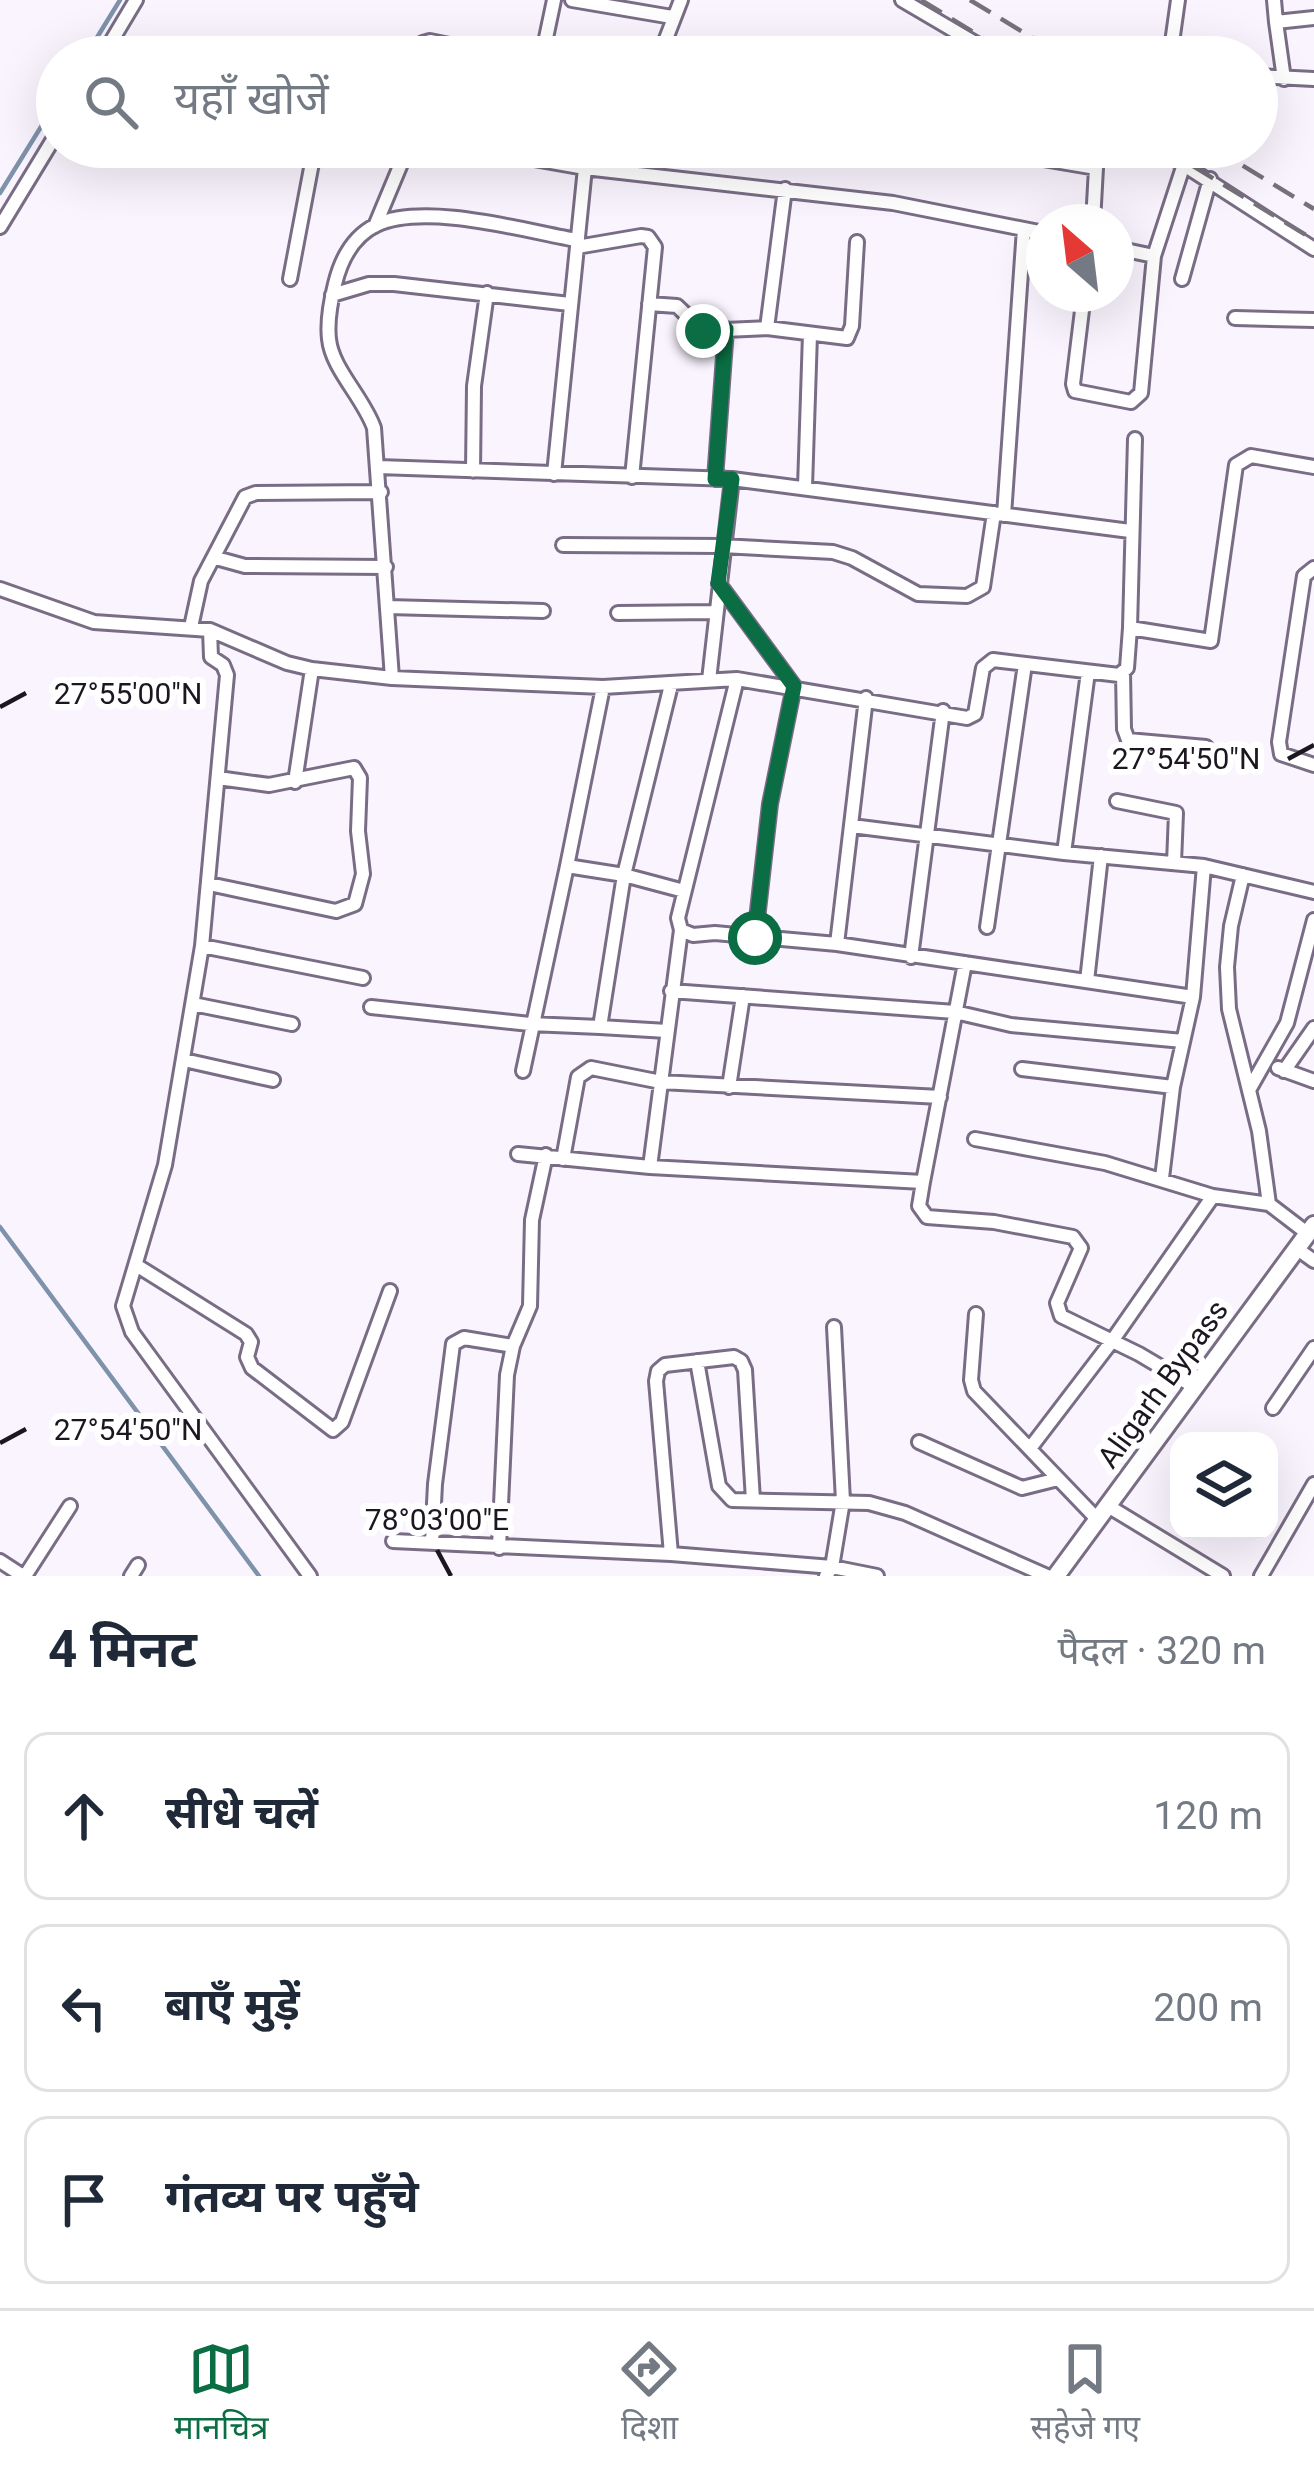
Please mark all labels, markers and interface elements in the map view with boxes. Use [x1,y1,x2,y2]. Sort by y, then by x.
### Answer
search box [36,36,1278,168]
icon: search [78,69,144,135]
text: यहाँ खोजें [174,72,329,125]
north arrow [1026,204,1134,312]
route end [676,304,730,358]
text: 27°55'00"N [54,676,202,711]
text: 27°54'50"N [1112,741,1260,776]
route start [728,911,782,965]
street label: Aligarh Bypass [1090,1293,1235,1474]
text: 27°54'50"N [54,1412,202,1447]
map controls [1170,1432,1278,1540]
button: layers [1170,1432,1278,1540]
text: 78°03'00"E [365,1502,509,1537]
text: 4 मिनट [48,1620,197,1679]
text: पैदल · 320 m [1058,1628,1266,1674]
icon: ahead [51,1783,117,1849]
text: सीधे चलें [165,1786,318,1839]
text: 120 m [1153,1793,1263,1839]
icon: left [51,1975,117,2041]
text: बाएँ मुड़ें [165,1978,300,2031]
text: 200 m [1153,1985,1263,2031]
icon: arrive [51,2167,117,2233]
text: गंतव्य पर पहुँचे [165,2170,419,2223]
tab: मानचित्र [174,2336,268,2452]
tab: दिशा [616,2336,682,2452]
tab: सहेजे गए [1031,2336,1140,2452]

